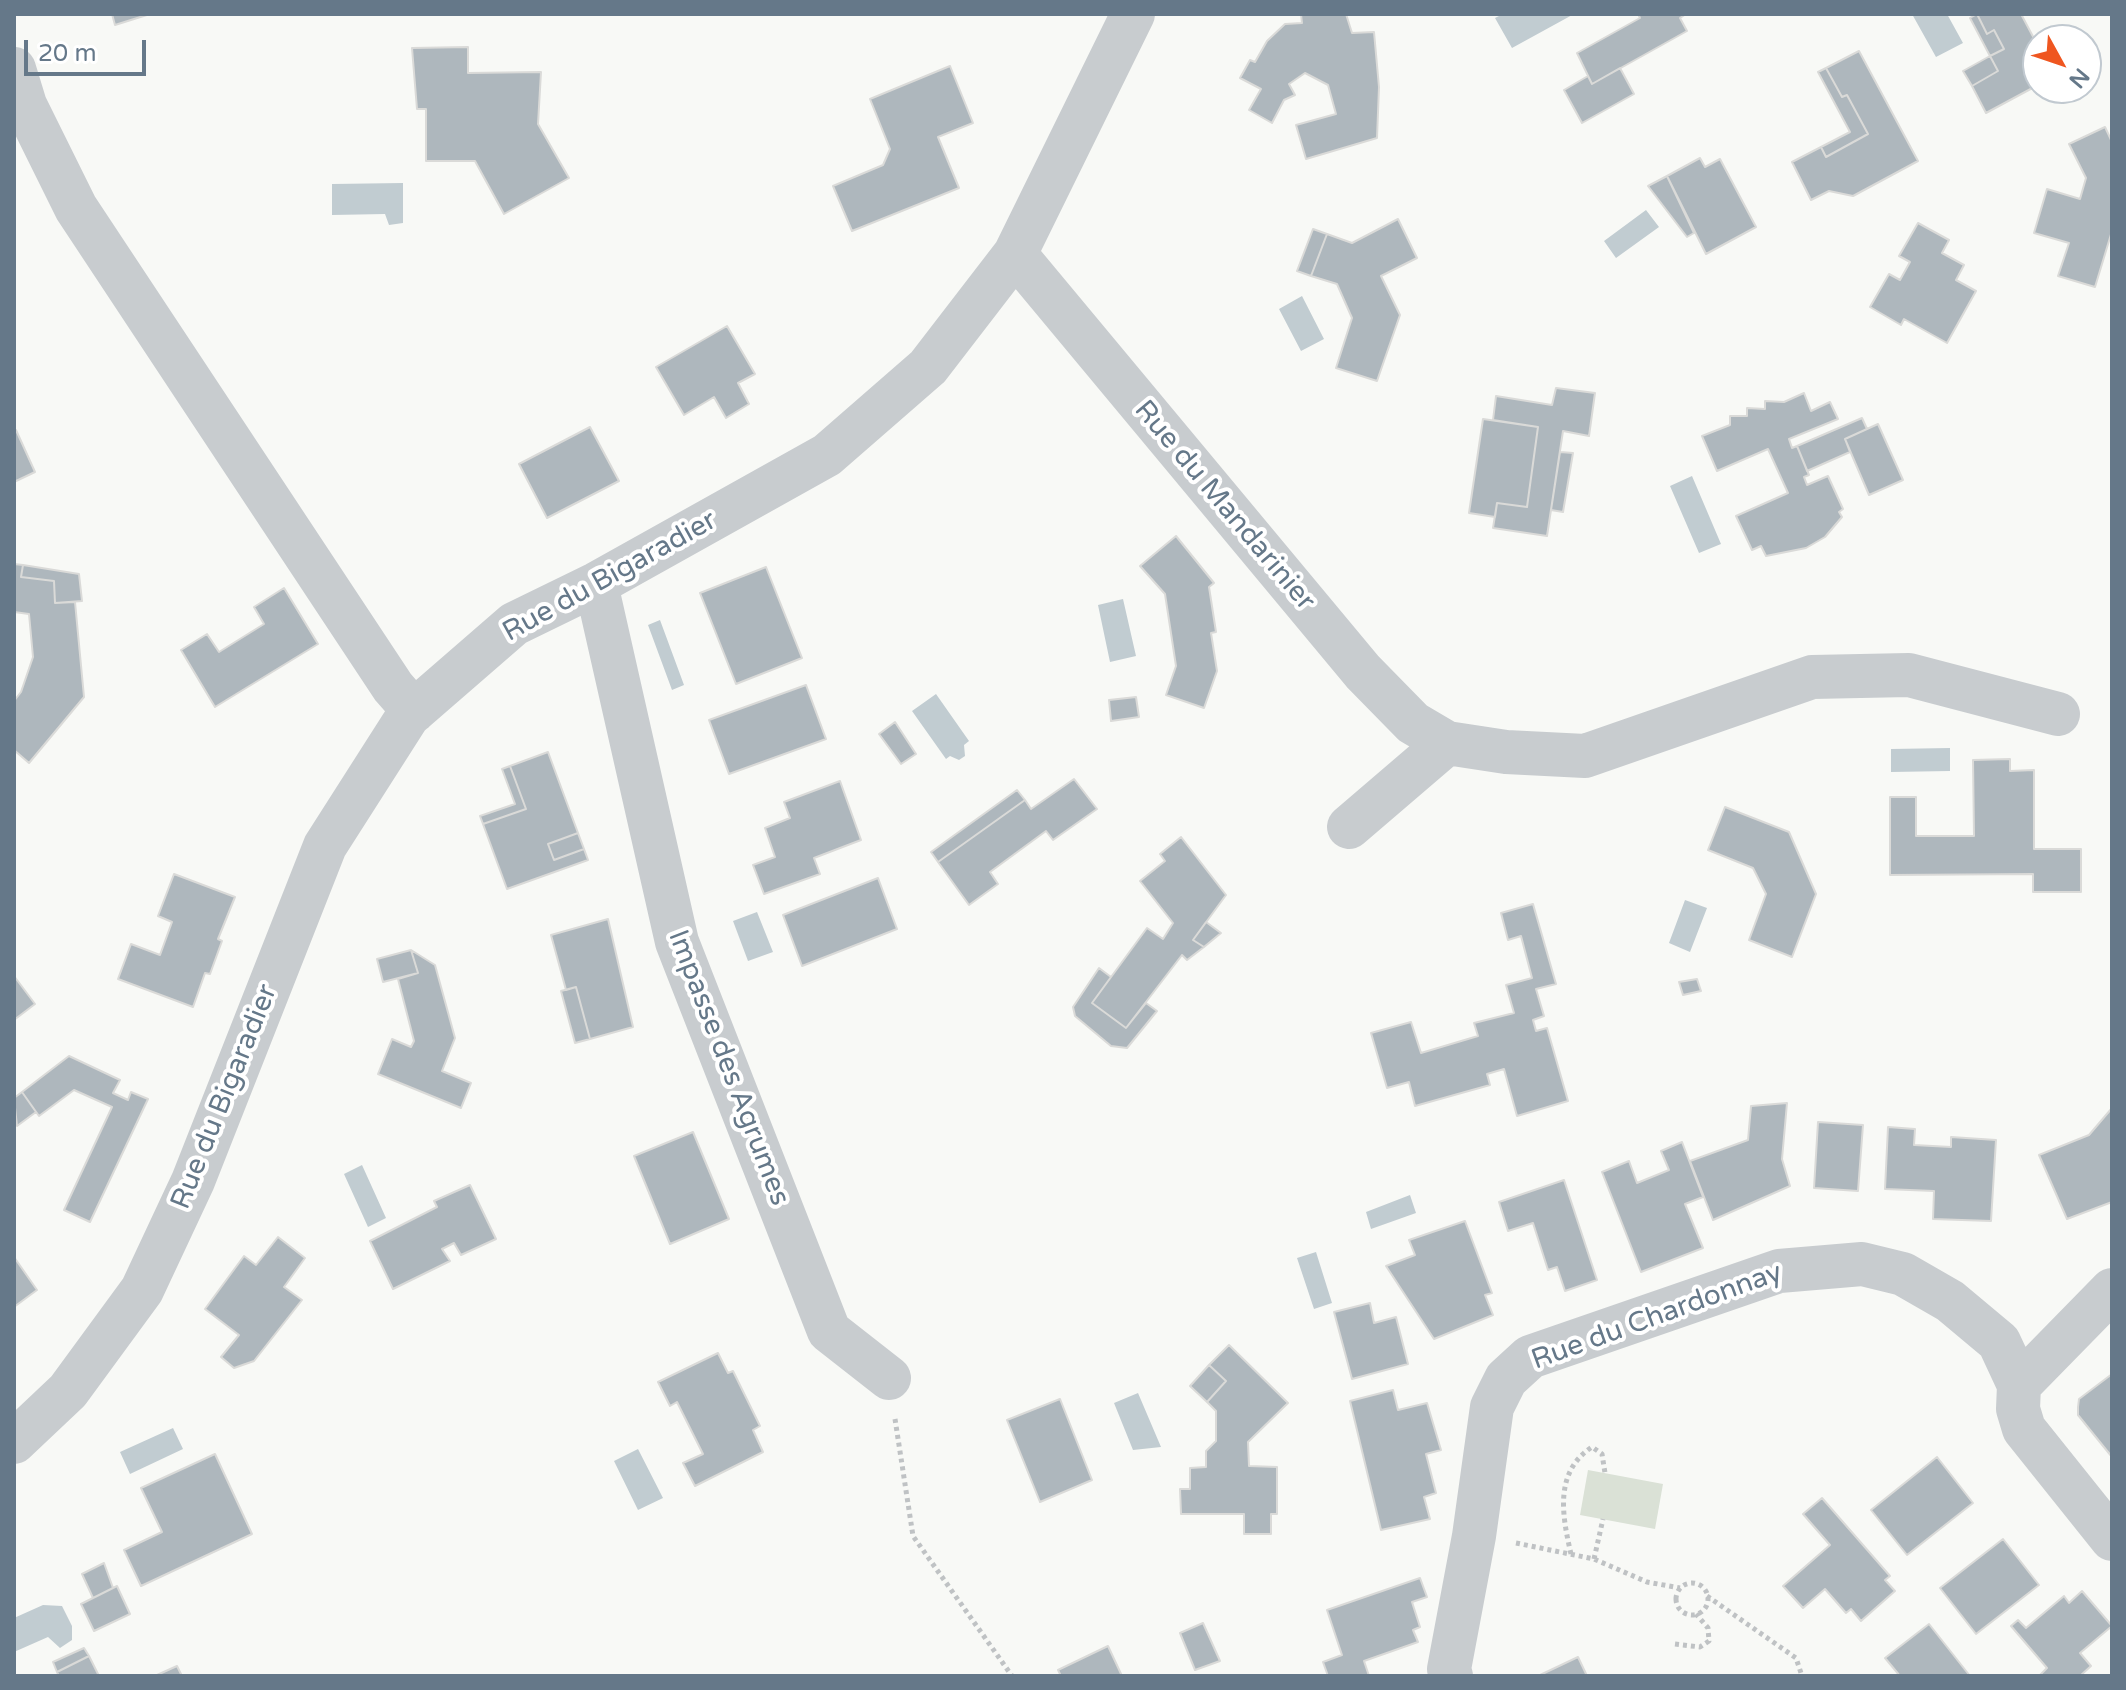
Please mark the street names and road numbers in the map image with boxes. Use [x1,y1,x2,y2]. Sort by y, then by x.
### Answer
street label: Rue du Mandarinier [1126,394,1322,618]
street label: Rue du Bigaradier [497,504,723,650]
street label: Impasse des Agrumes [660,926,796,1210]
street label: Rue du Bigaradier [165,980,285,1214]
street label: Rue du Chardonnay [1527,1256,1787,1378]

